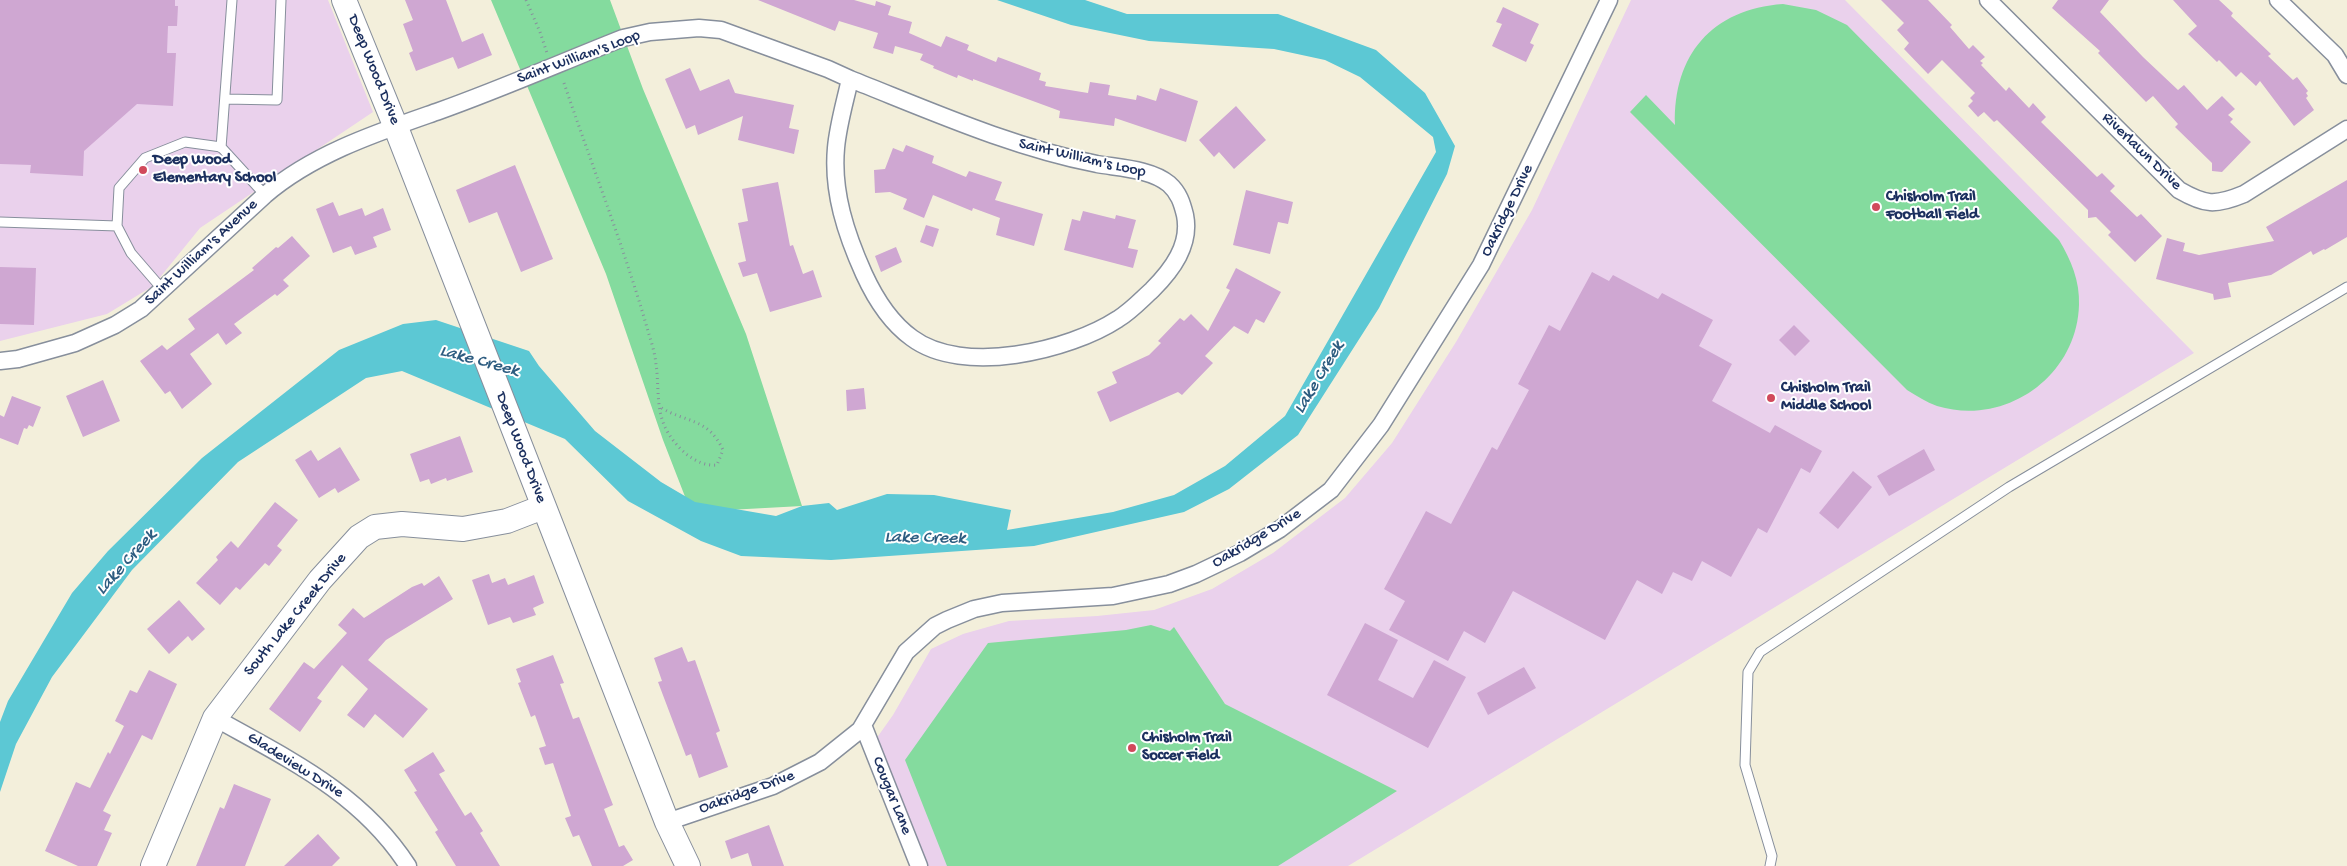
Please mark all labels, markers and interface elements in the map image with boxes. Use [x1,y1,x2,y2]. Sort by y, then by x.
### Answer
street label: Deep Wood Drive [342,12,404,128]
street label: Saint William's Loop [515,27,643,89]
street label: Riverlawn Drive [2097,109,2185,195]
street label: Saint William's Loop [1017,135,1147,183]
place label: Deep Wood Elementary School [153,151,276,189]
street label: Oakridge Drive [1477,162,1539,260]
marker: Deep Wood Elementary School [137,164,149,176]
place label: Chisholm Trail Football Field [1886,188,1978,226]
street label: Saint William's Avenue [142,196,262,310]
marker: Chisholm Trail Football Field [1870,201,1882,213]
water label: Lake Creek [1290,338,1350,418]
water label: Lake Creek [437,341,521,383]
place label: Chisholm Trail Middle School [1781,379,1871,417]
street label: Deep Wood Drive [490,390,550,506]
marker: Chisholm Trail Middle School [1765,392,1777,404]
street label: Oakridge Drive [1209,505,1305,573]
water label: Lake Creek [92,526,162,600]
water label: Lake Creek [884,527,966,551]
street label: South Lake Creek Drive [240,550,352,680]
street label: Gladeview Drive [243,729,347,803]
place label: Chisholm Trail Soccer Field [1142,729,1232,767]
marker: Chisholm Trail Soccer Field [1126,742,1138,754]
street label: Cougar Lane [867,754,915,838]
street label: Oakridge Drive [697,767,797,819]

